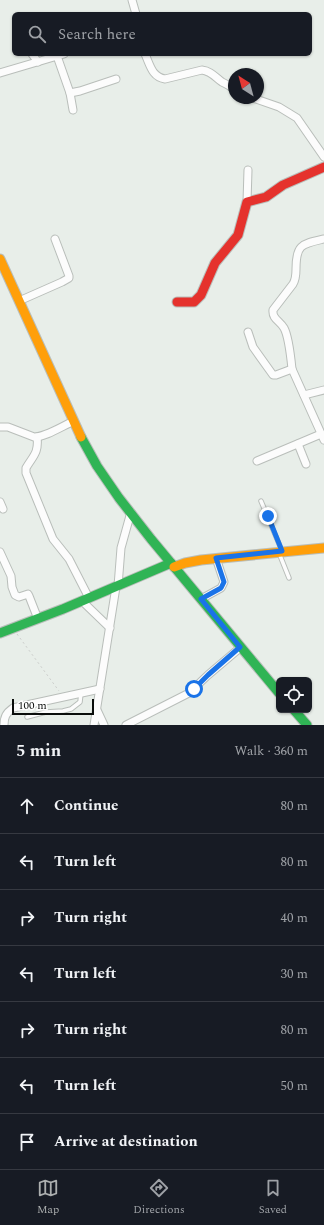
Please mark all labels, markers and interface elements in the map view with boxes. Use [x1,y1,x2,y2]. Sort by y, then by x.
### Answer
search box [12,12,312,56]
icon: search [26,23,48,45]
text: Search here [58,23,136,46]
north arrow [228,68,264,104]
route end [259,507,277,525]
map controls [276,677,312,713]
button: locate [276,677,312,713]
route start [185,680,203,698]
scale bar [12,697,94,716]
text: 100 m [18,697,47,714]
text: 5 min [16,738,61,764]
text: Walk · 360 m [234,741,308,761]
text: Continue [54,794,119,817]
icon: ahead [16,795,38,817]
text: 80 m [281,796,308,816]
text: Turn left [54,850,116,873]
icon: left [16,851,38,873]
text: 80 m [281,852,308,872]
text: Turn right [54,906,127,929]
icon: right [16,907,38,929]
text: 40 m [281,908,308,928]
text: Turn left [54,962,116,985]
icon: left [16,963,38,985]
text: 30 m [281,964,308,984]
text: Turn right [54,1018,127,1041]
icon: right [16,1019,38,1041]
text: 80 m [281,1020,308,1040]
text: Turn left [54,1074,116,1097]
icon: left [16,1075,38,1097]
text: 50 m [281,1076,308,1096]
text: Arrive at destination [54,1130,198,1153]
icon: arrive [16,1131,38,1153]
tab: Map [37,1177,59,1218]
tab: Directions [133,1177,185,1218]
tab: Saved [259,1177,287,1218]

